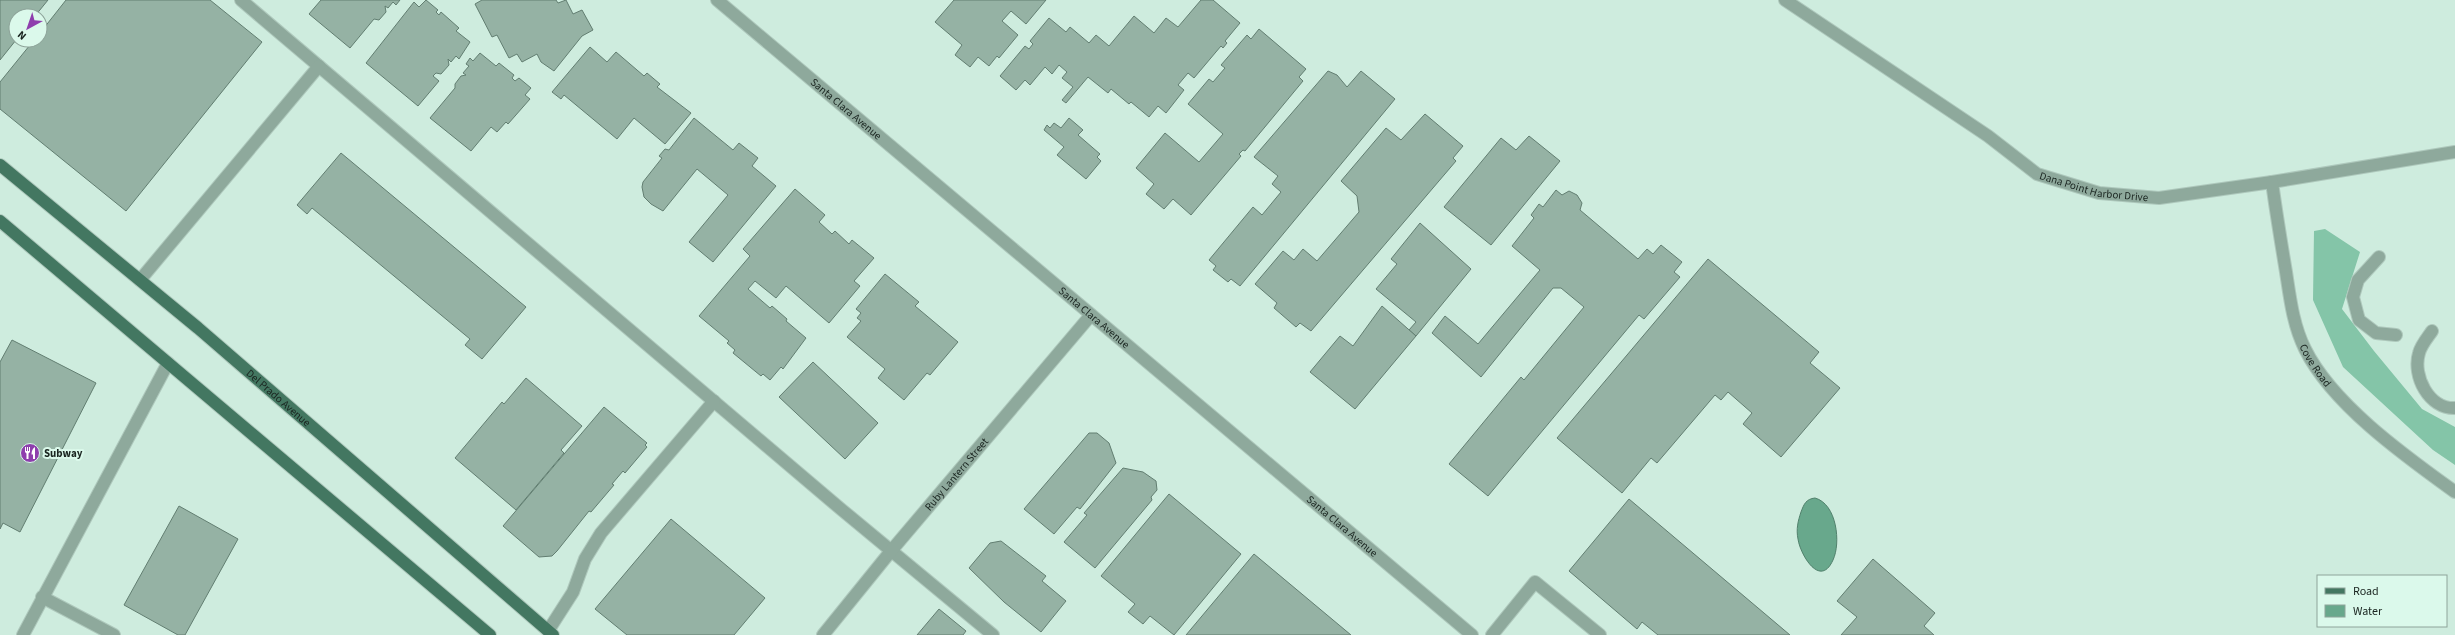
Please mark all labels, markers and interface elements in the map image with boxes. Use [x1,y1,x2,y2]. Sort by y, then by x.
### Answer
north arrow [8,8,48,48]
text: N [14,27,30,43]
street label: Santa Clara Avenue [807,75,885,144]
street label: Dana Point Harbor Drive [2038,168,2149,205]
street label: Santa Clara Avenue [1055,283,1133,352]
street label: Cove Road [2296,341,2335,390]
street label: Del Prado Avenue [243,366,314,431]
street label: Ruby Lantern Street [921,434,992,514]
restaurant icon: Subway [19,442,41,464]
place label: Subway [44,446,83,461]
street label: Santa Clara Avenue [1303,492,1381,561]
legend [2317,575,2447,627]
text: Road [2353,583,2379,600]
text: Water [2353,603,2383,620]

